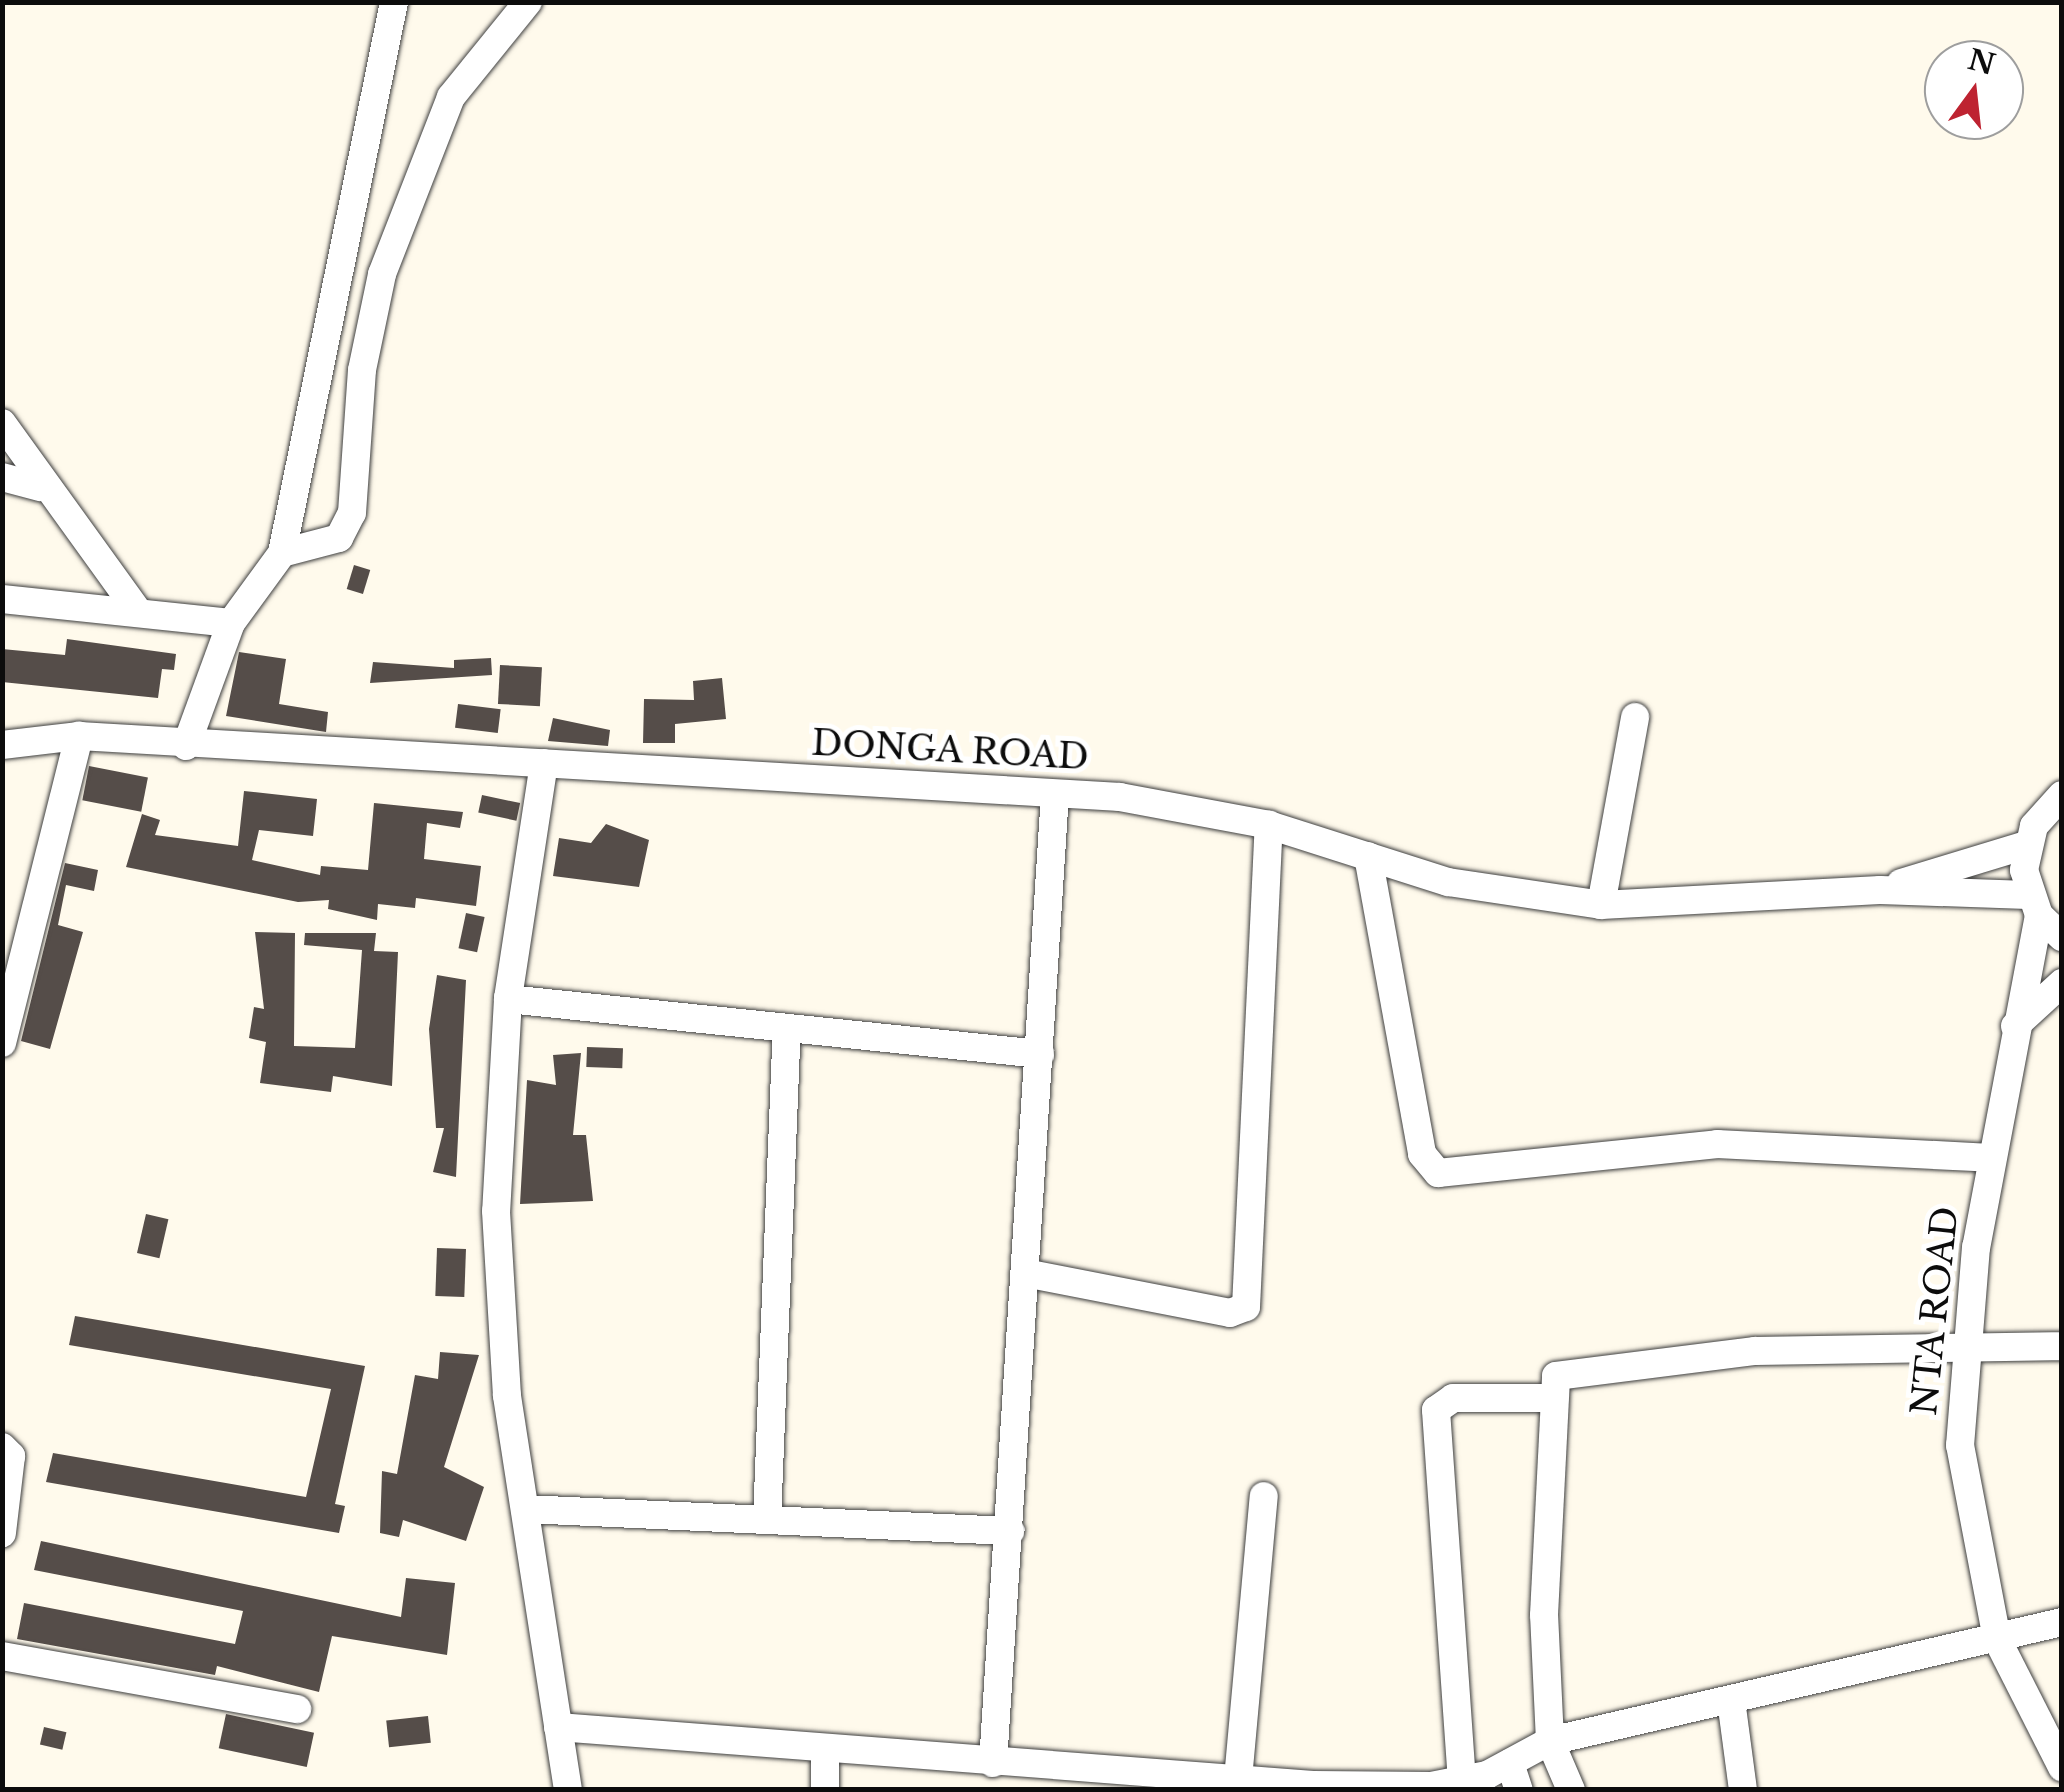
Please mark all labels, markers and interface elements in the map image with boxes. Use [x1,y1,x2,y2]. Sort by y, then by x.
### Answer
north arrow [1924,40,2024,140]
text: N [1964,42,1999,83]
street label: DONGA ROAD [810,722,1090,778]
street label: NTA ROAD [1903,1204,1967,1418]

